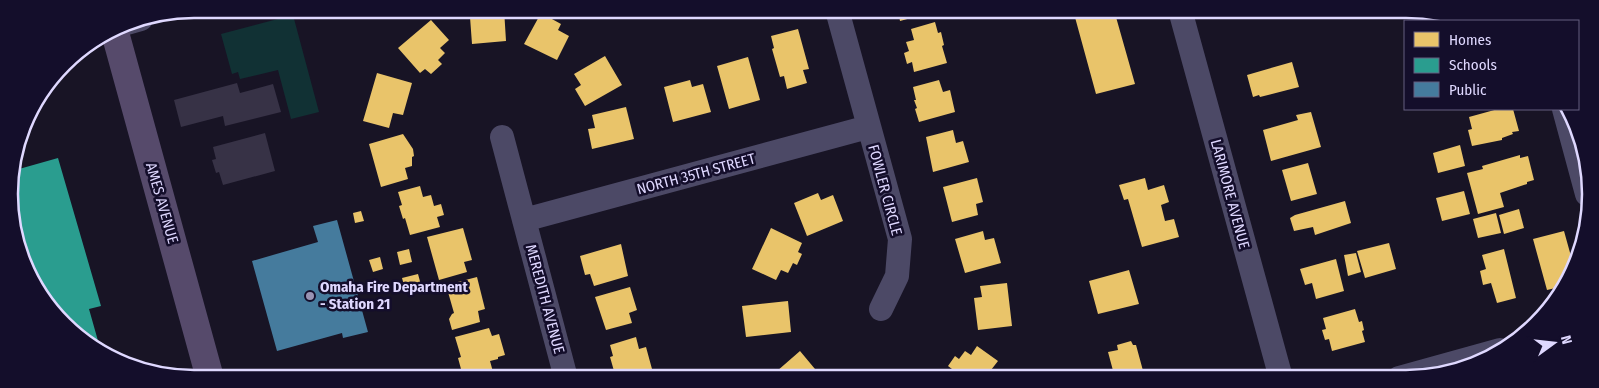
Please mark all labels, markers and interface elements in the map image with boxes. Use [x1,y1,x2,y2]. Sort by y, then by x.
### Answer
legend [1404,20,1579,110]
text: Homes [1449,31,1491,49]
text: Schools [1449,56,1497,74]
text: Public [1449,81,1487,99]
street label: LARIMORE AVENUE [1207,137,1253,251]
street label: FOWLER CIRCLE [864,143,906,237]
street label: NORTH 35TH STREET [635,150,757,198]
street label: AMES AVENUE [142,160,182,246]
street label: MEREDITH AVENUE [522,242,568,356]
place label: Omaha Fire Department - Station 21 [320,278,468,313]
marker: Omaha Fire Department - Station 21 [304,290,316,302]
north arrow [1529,318,1579,368]
text: N [1557,334,1575,346]

